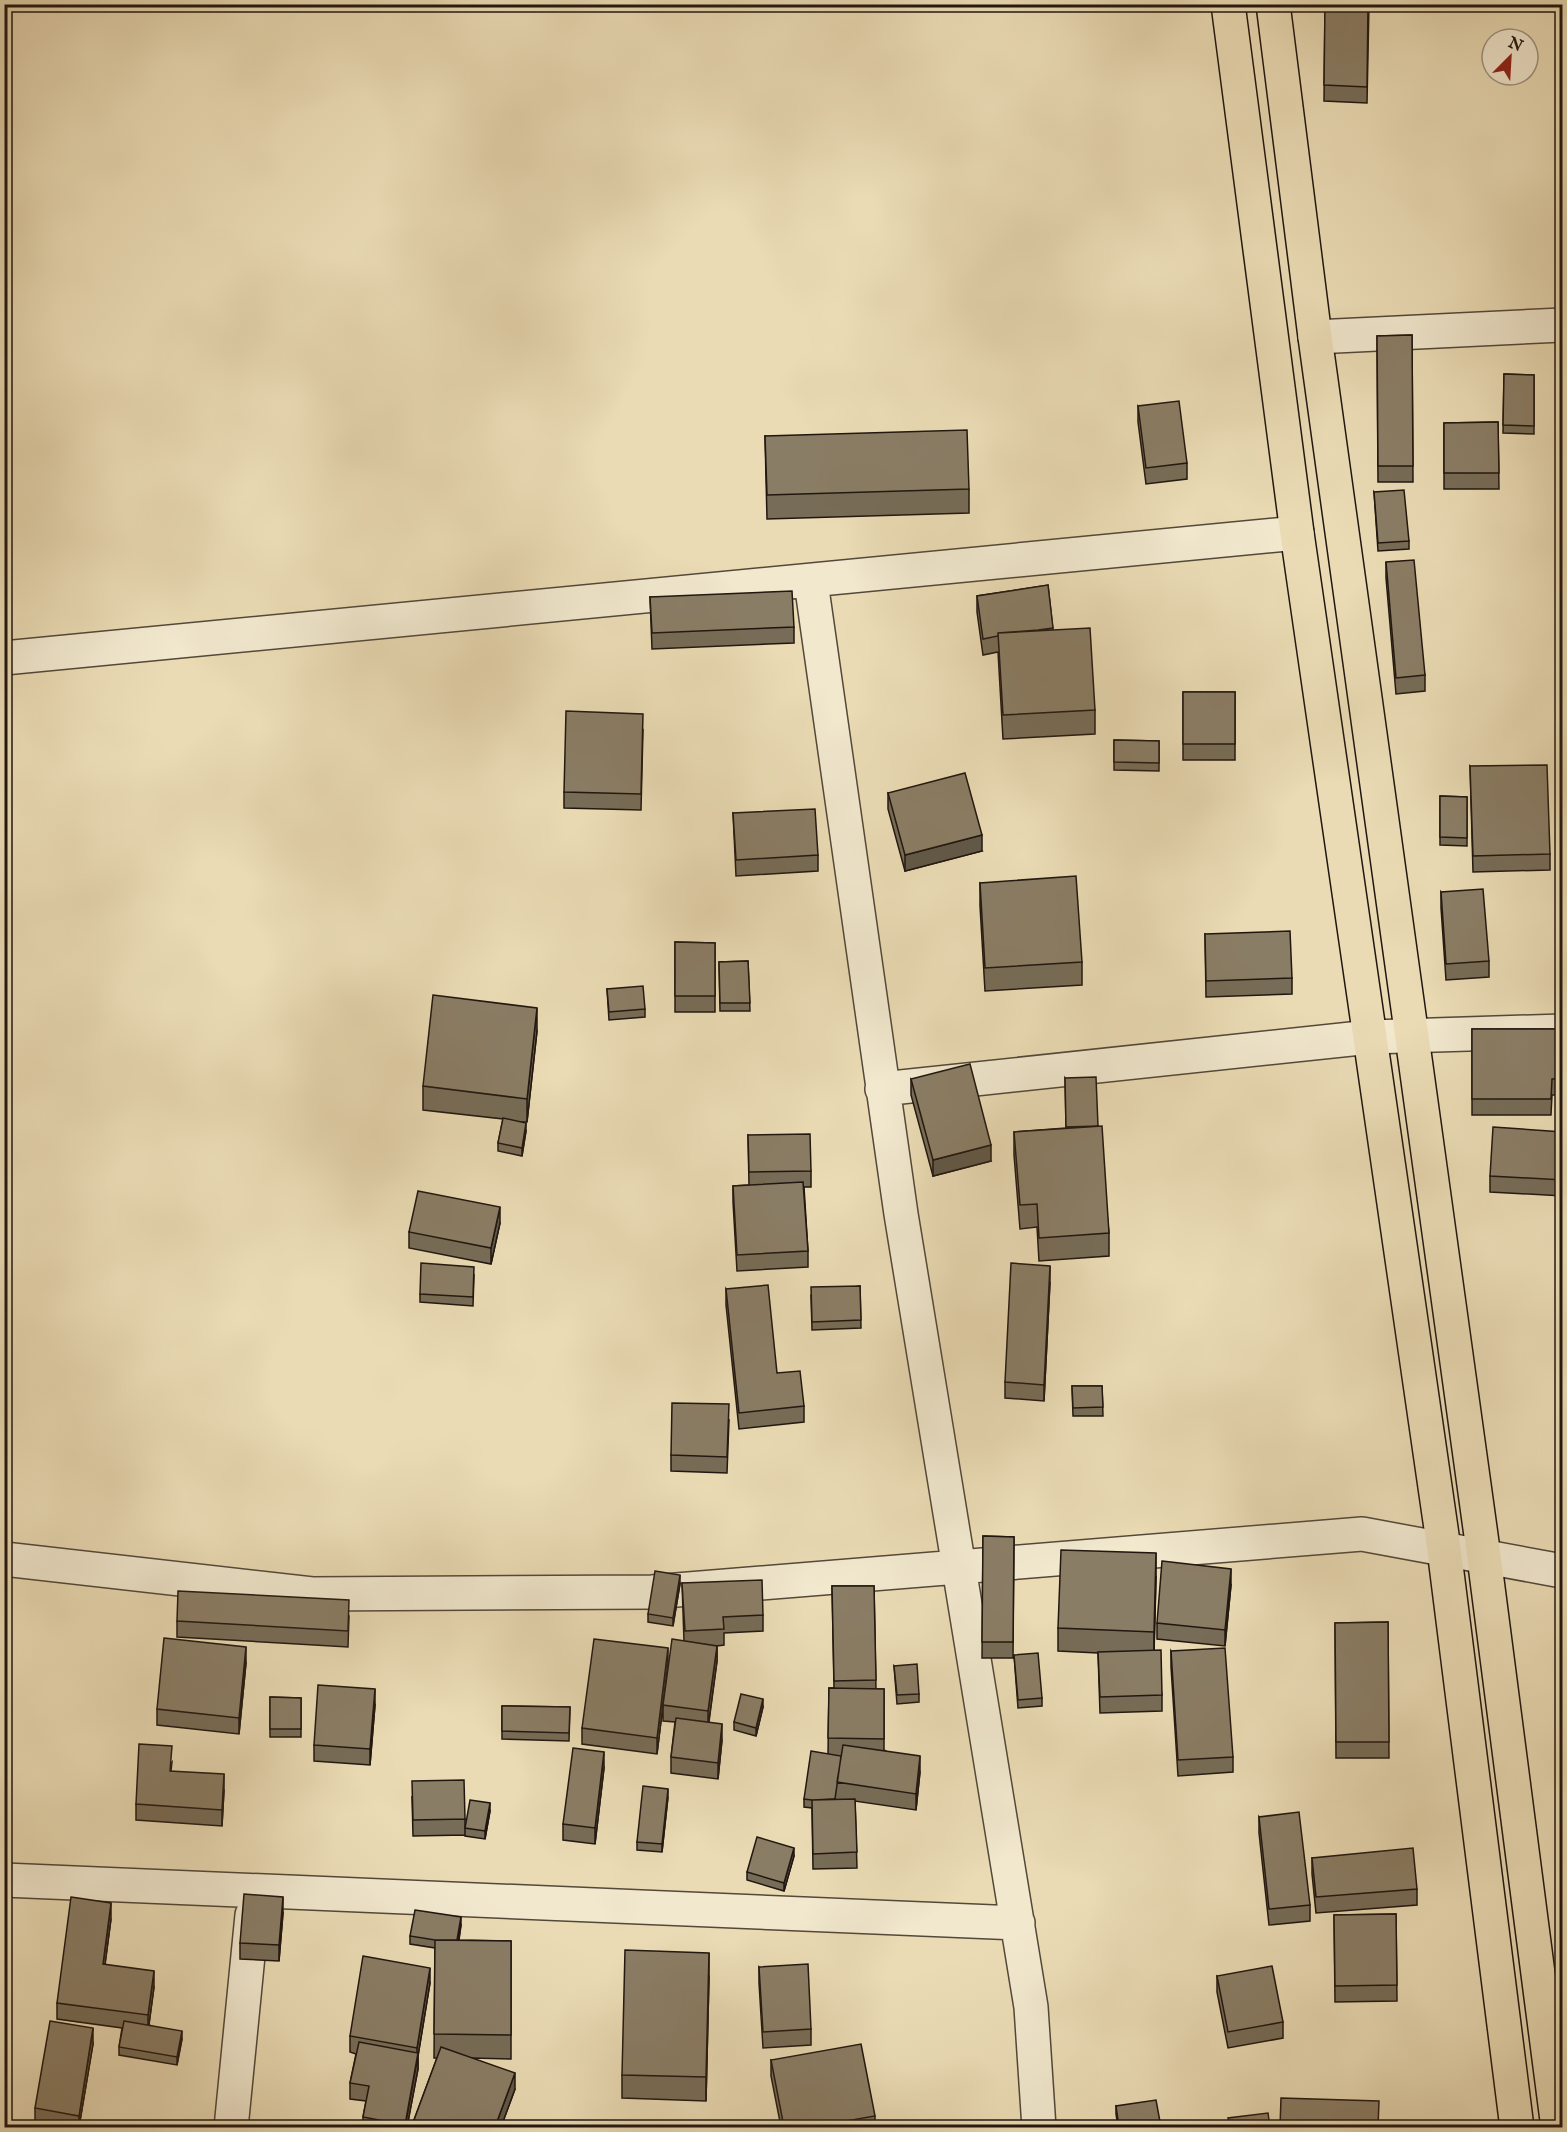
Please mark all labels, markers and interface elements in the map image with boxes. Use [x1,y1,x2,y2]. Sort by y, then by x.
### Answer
north arrow [1480,27,1540,87]
text: N [1504,33,1526,57]

